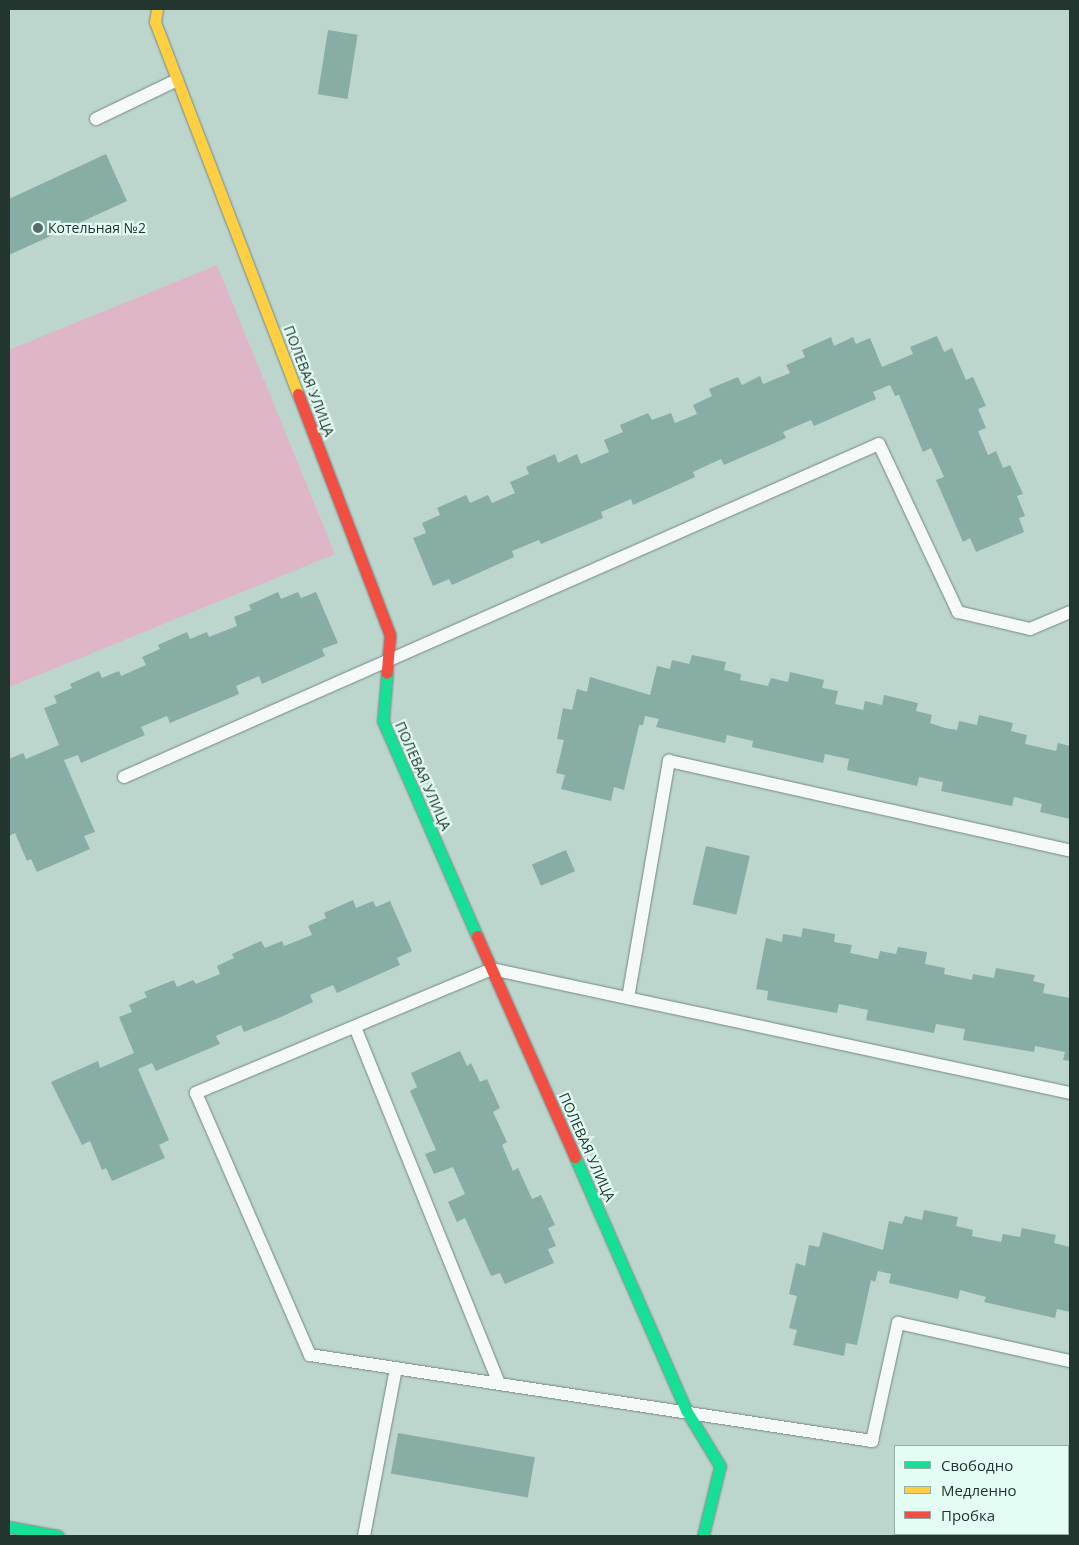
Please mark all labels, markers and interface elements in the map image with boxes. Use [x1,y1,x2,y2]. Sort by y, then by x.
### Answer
place label: Котельная №2 [48,220,146,236]
marker: Котельная №2 [32,222,44,234]
street label: ПОЛЕВАЯ УЛИЦА [280,323,338,439]
street label: ПОЛЕВАЯ УЛИЦА [391,719,455,833]
street label: ПОЛЕВАЯ УЛИЦА [555,1090,619,1204]
legend [894,1445,1069,1535]
text: Свободно [941,1455,1013,1475]
text: Медленно [941,1480,1017,1500]
text: Пробка [941,1505,995,1525]

